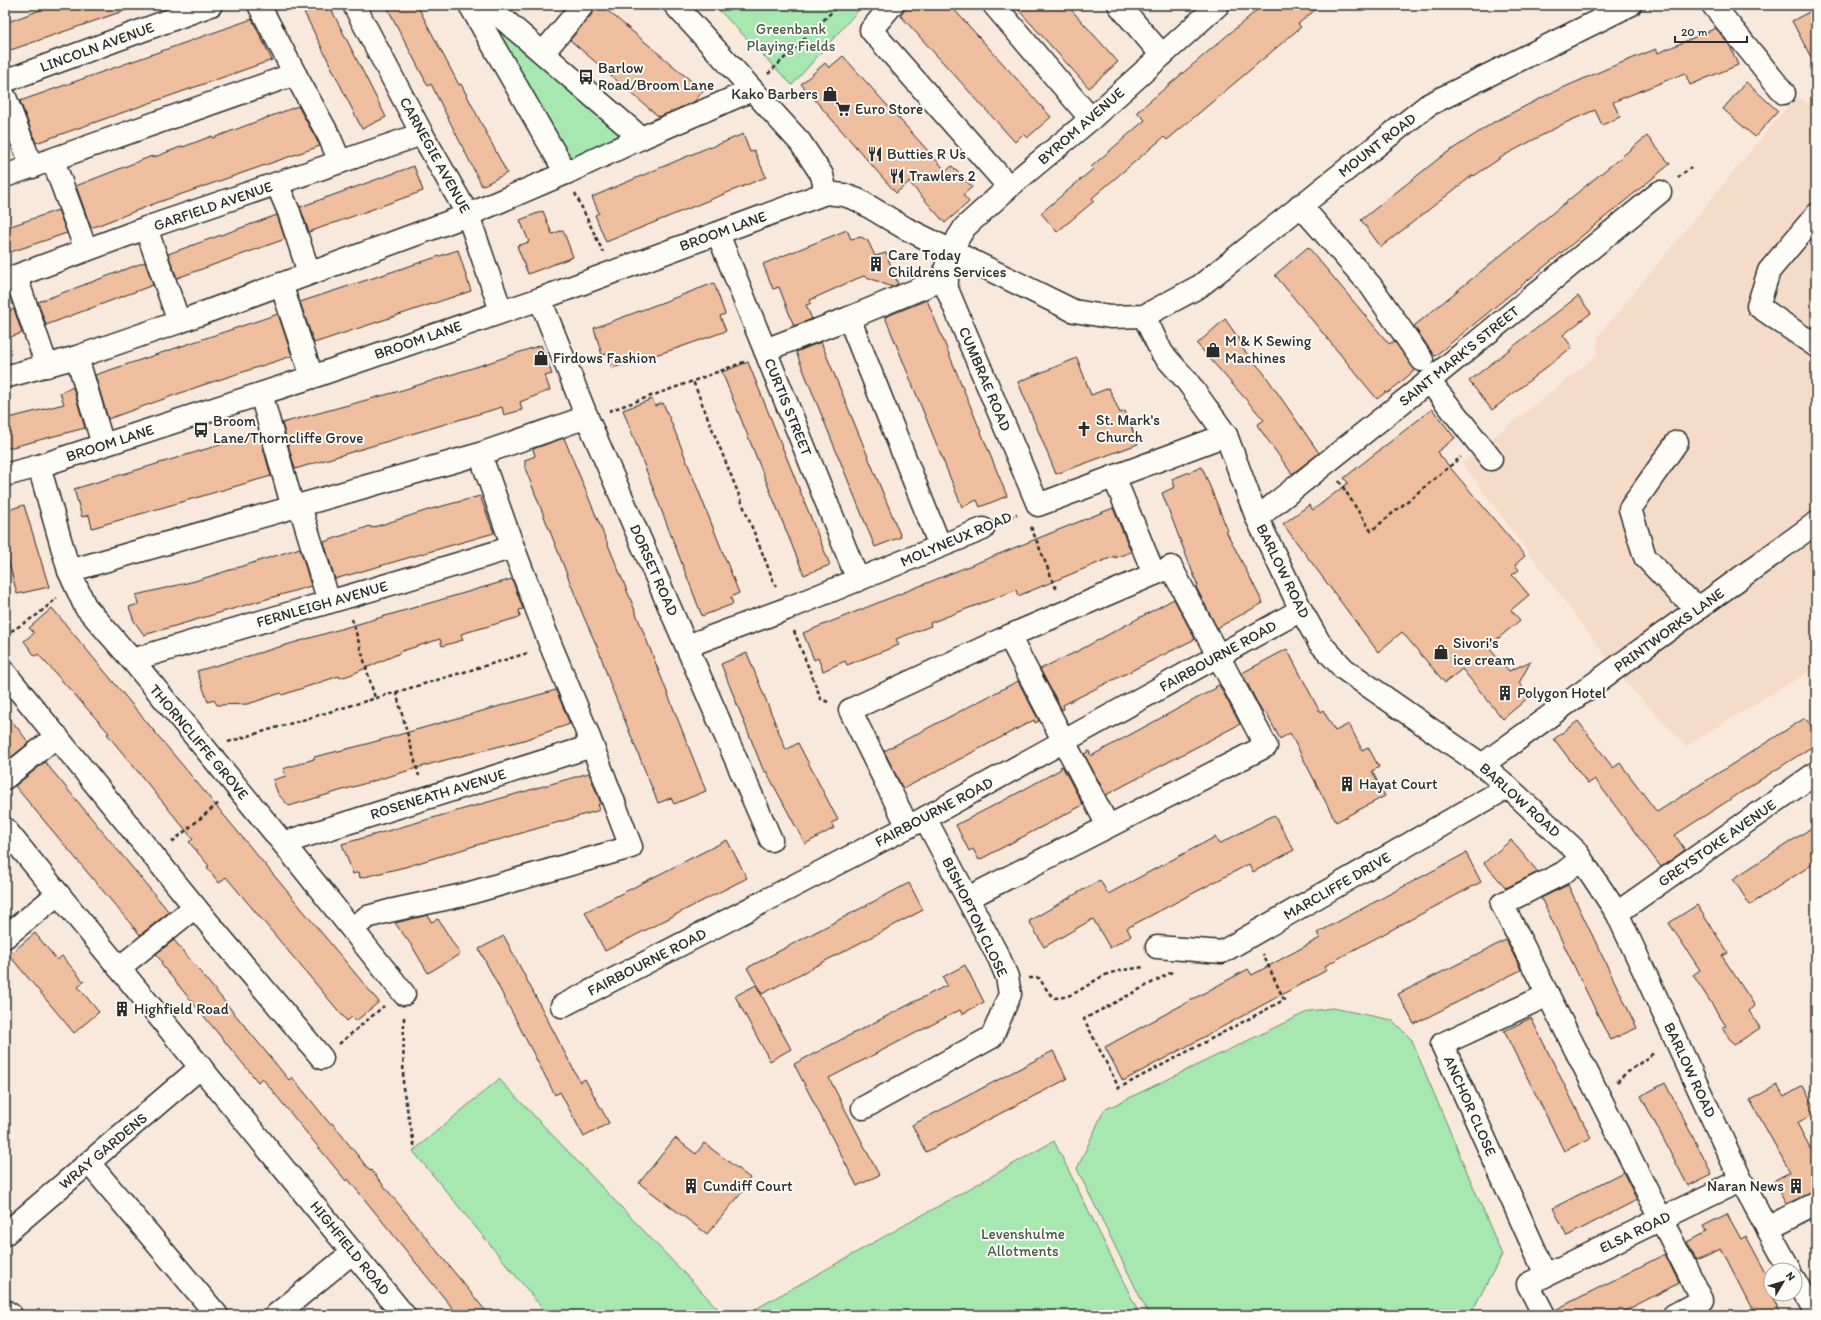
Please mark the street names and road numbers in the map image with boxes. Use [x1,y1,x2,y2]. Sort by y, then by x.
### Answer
street label: LINCOLN AVENUE [38,18,156,76]
street label: BYROM AVENUE [1034,84,1128,168]
street label: CARNEGIE AVENUE [396,94,474,216]
street label: MOUNT ROAD [1335,109,1419,181]
street label: GARFIELD AVENUE [151,177,275,235]
street label: BROOM LANE [677,207,769,255]
street label: SAINT MARK'S STREET [1395,302,1523,410]
street label: BROOM LANE [372,317,464,363]
street label: CUMBRAE ROAD [955,324,1015,434]
street label: CURTIS STREET [760,355,816,459]
street label: BROOM LANE [64,420,156,466]
street label: MOLYNEUX ROAD [898,507,1015,571]
street label: DORSET ROAD [626,521,682,619]
street label: BARLOW ROAD [1252,521,1314,621]
street label: FERNLEIGH AVENUE [254,577,390,631]
street label: PRINTWORKS LANE [1610,584,1728,676]
street label: FAIRBOURNE ROAD [1156,616,1280,696]
street label: THORNCLIFFE GROVE [146,681,252,803]
street label: BARLOW ROAD [1476,759,1564,841]
street label: ROSENEATH AVENUE [368,765,508,823]
street label: FAIRBOURNE ROAD [872,773,996,851]
street label: GREYSTOKE AVENUE [1654,795,1780,891]
street label: MARCLIFFE DRIVE [1280,848,1394,924]
street label: BISHOPTON CLOSE [938,854,1012,980]
street label: FAIRBOURNE ROAD [584,924,710,1000]
street label: BARLOW ROAD [1660,1020,1720,1120]
street label: ANCHOR CLOSE [1440,1053,1500,1159]
street label: WRAY GARDENS [55,1109,151,1193]
street label: HIGHFIELD ROAD [306,1197,394,1299]
street label: ELSA ROAD [1597,1207,1674,1257]

